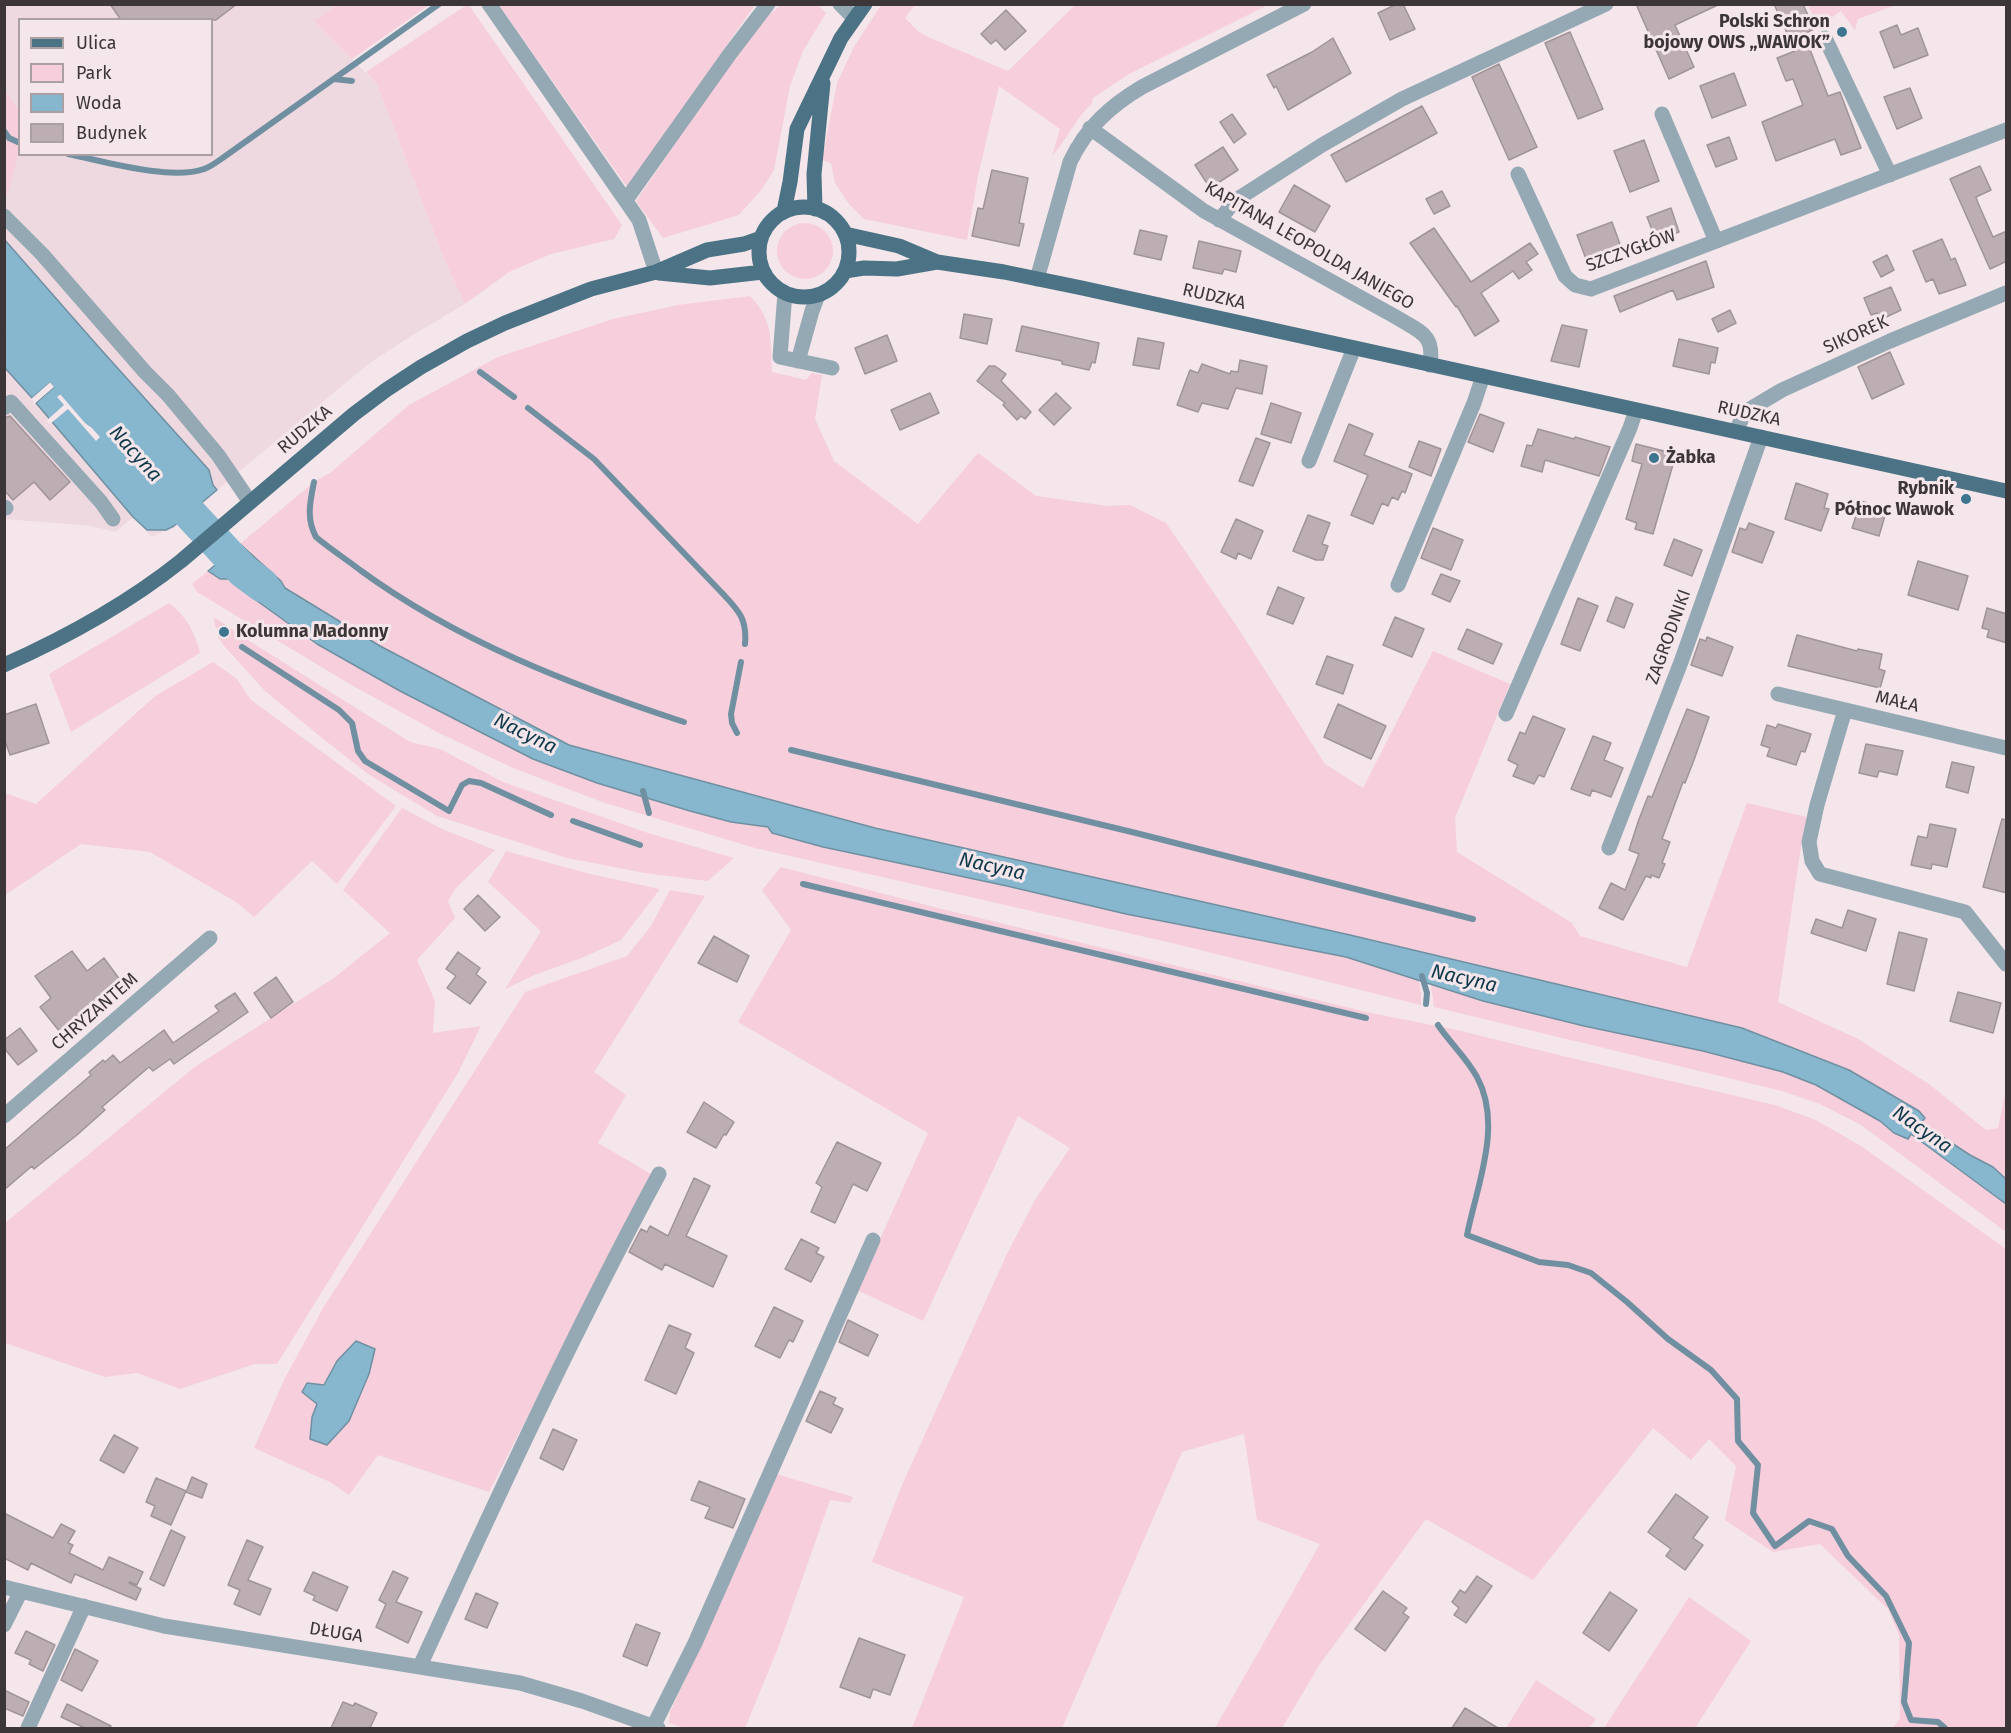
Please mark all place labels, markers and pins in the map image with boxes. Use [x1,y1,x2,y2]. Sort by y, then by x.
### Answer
place label: Polski Schron bojowy OWS „WAWOK” [1644,11,1830,54]
marker: Polski Schron bojowy OWS „WAWOK” [1835,25,1849,39]
place label: Żabka [1666,447,1716,469]
marker: Żabka [1647,451,1661,465]
place label: Rybnik Północ Wawok [1835,478,1954,520]
marker: Rybnik Północ Wawok [1959,492,1973,506]
place label: Kolumna Madonny [236,621,388,643]
marker: Kolumna Madonny [217,625,231,639]

